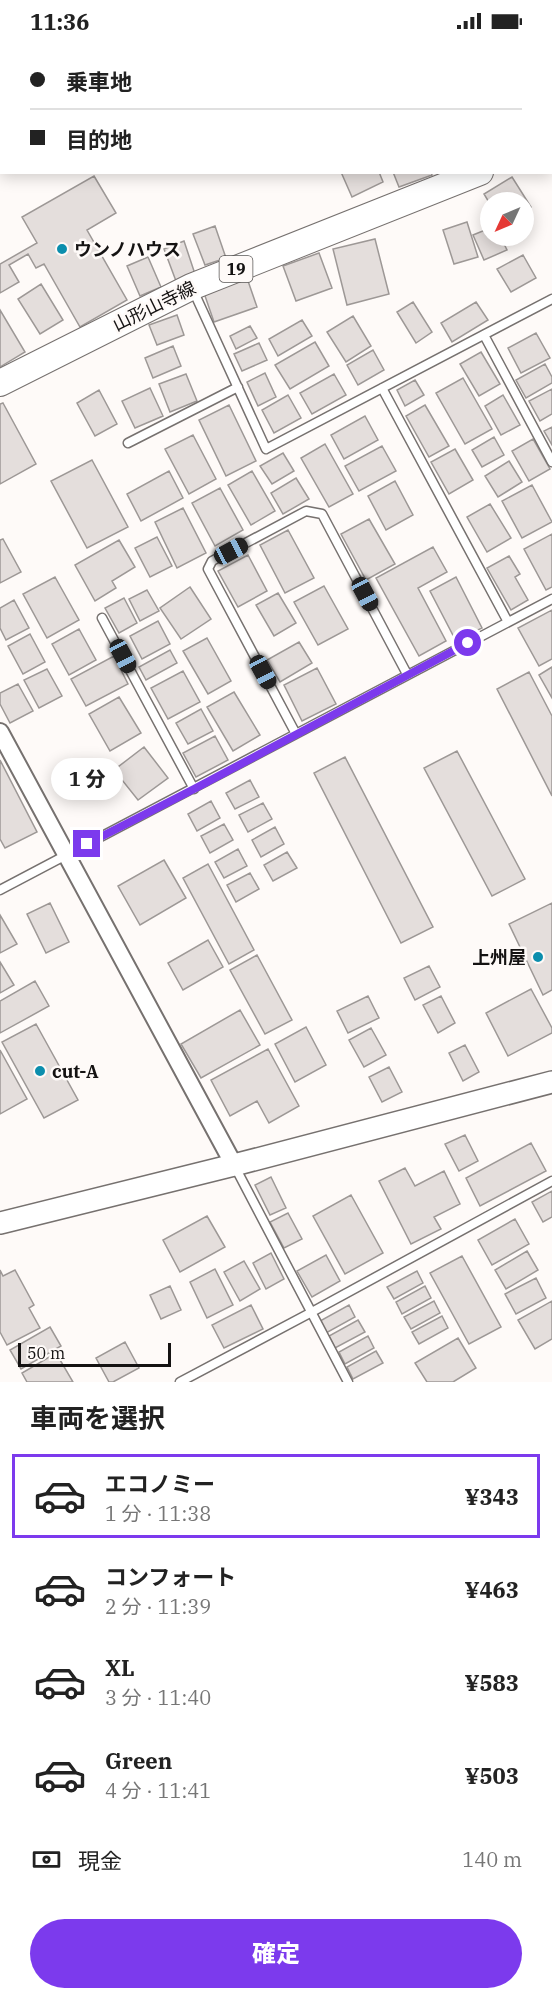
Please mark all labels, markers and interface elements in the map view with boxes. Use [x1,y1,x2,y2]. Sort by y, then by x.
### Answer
text: 11:36 [30,7,89,36]
text: 乗車地 [66,67,132,96]
text: 目的地 [66,125,132,154]
north arrow [480,192,534,246]
map controls [480,192,534,246]
place label: ウンノハウス [74,238,181,261]
marker: ウンノハウス [55,242,69,256]
road number: 19 [220,256,252,282]
street label: 山形山寺線 [109,276,199,336]
car [211,535,251,567]
car [349,574,381,614]
route start [454,629,481,656]
car [107,636,139,676]
car [247,652,279,692]
callout: 1 分 [51,757,123,799]
text: 1 分 [69,765,105,792]
route end [73,830,100,857]
place label: 上州屋 [472,946,526,969]
marker: 上州屋 [531,950,545,964]
place label: cut-A [52,1060,99,1083]
marker: cut-A [33,1064,47,1078]
scale bar [18,1340,171,1368]
text: 50 m [27,1343,65,1363]
text: 車両を選択 [30,1400,165,1435]
icon: car [33,1469,87,1523]
text: エコノミー [105,1469,215,1498]
text: ¥343 [464,1482,519,1511]
text: 1 分 · 11:38 [105,1500,211,1527]
icon: car [33,1562,87,1616]
text: コンフォート [105,1562,236,1591]
text: ¥463 [464,1575,519,1604]
text: 2 分 · 11:39 [105,1593,211,1620]
text: XL [105,1653,135,1682]
icon: car [33,1655,87,1709]
text: ¥583 [464,1668,519,1697]
text: 3 分 · 11:40 [105,1684,211,1711]
text: Green [105,1746,172,1775]
icon: car [33,1748,87,1802]
text: ¥503 [464,1761,519,1790]
text: 4 分 · 11:41 [105,1777,211,1804]
icon: cash [30,1843,63,1876]
text: 現金 [78,1846,122,1875]
text: 140 m [462,1846,522,1873]
button: 確定 [30,1919,522,1988]

